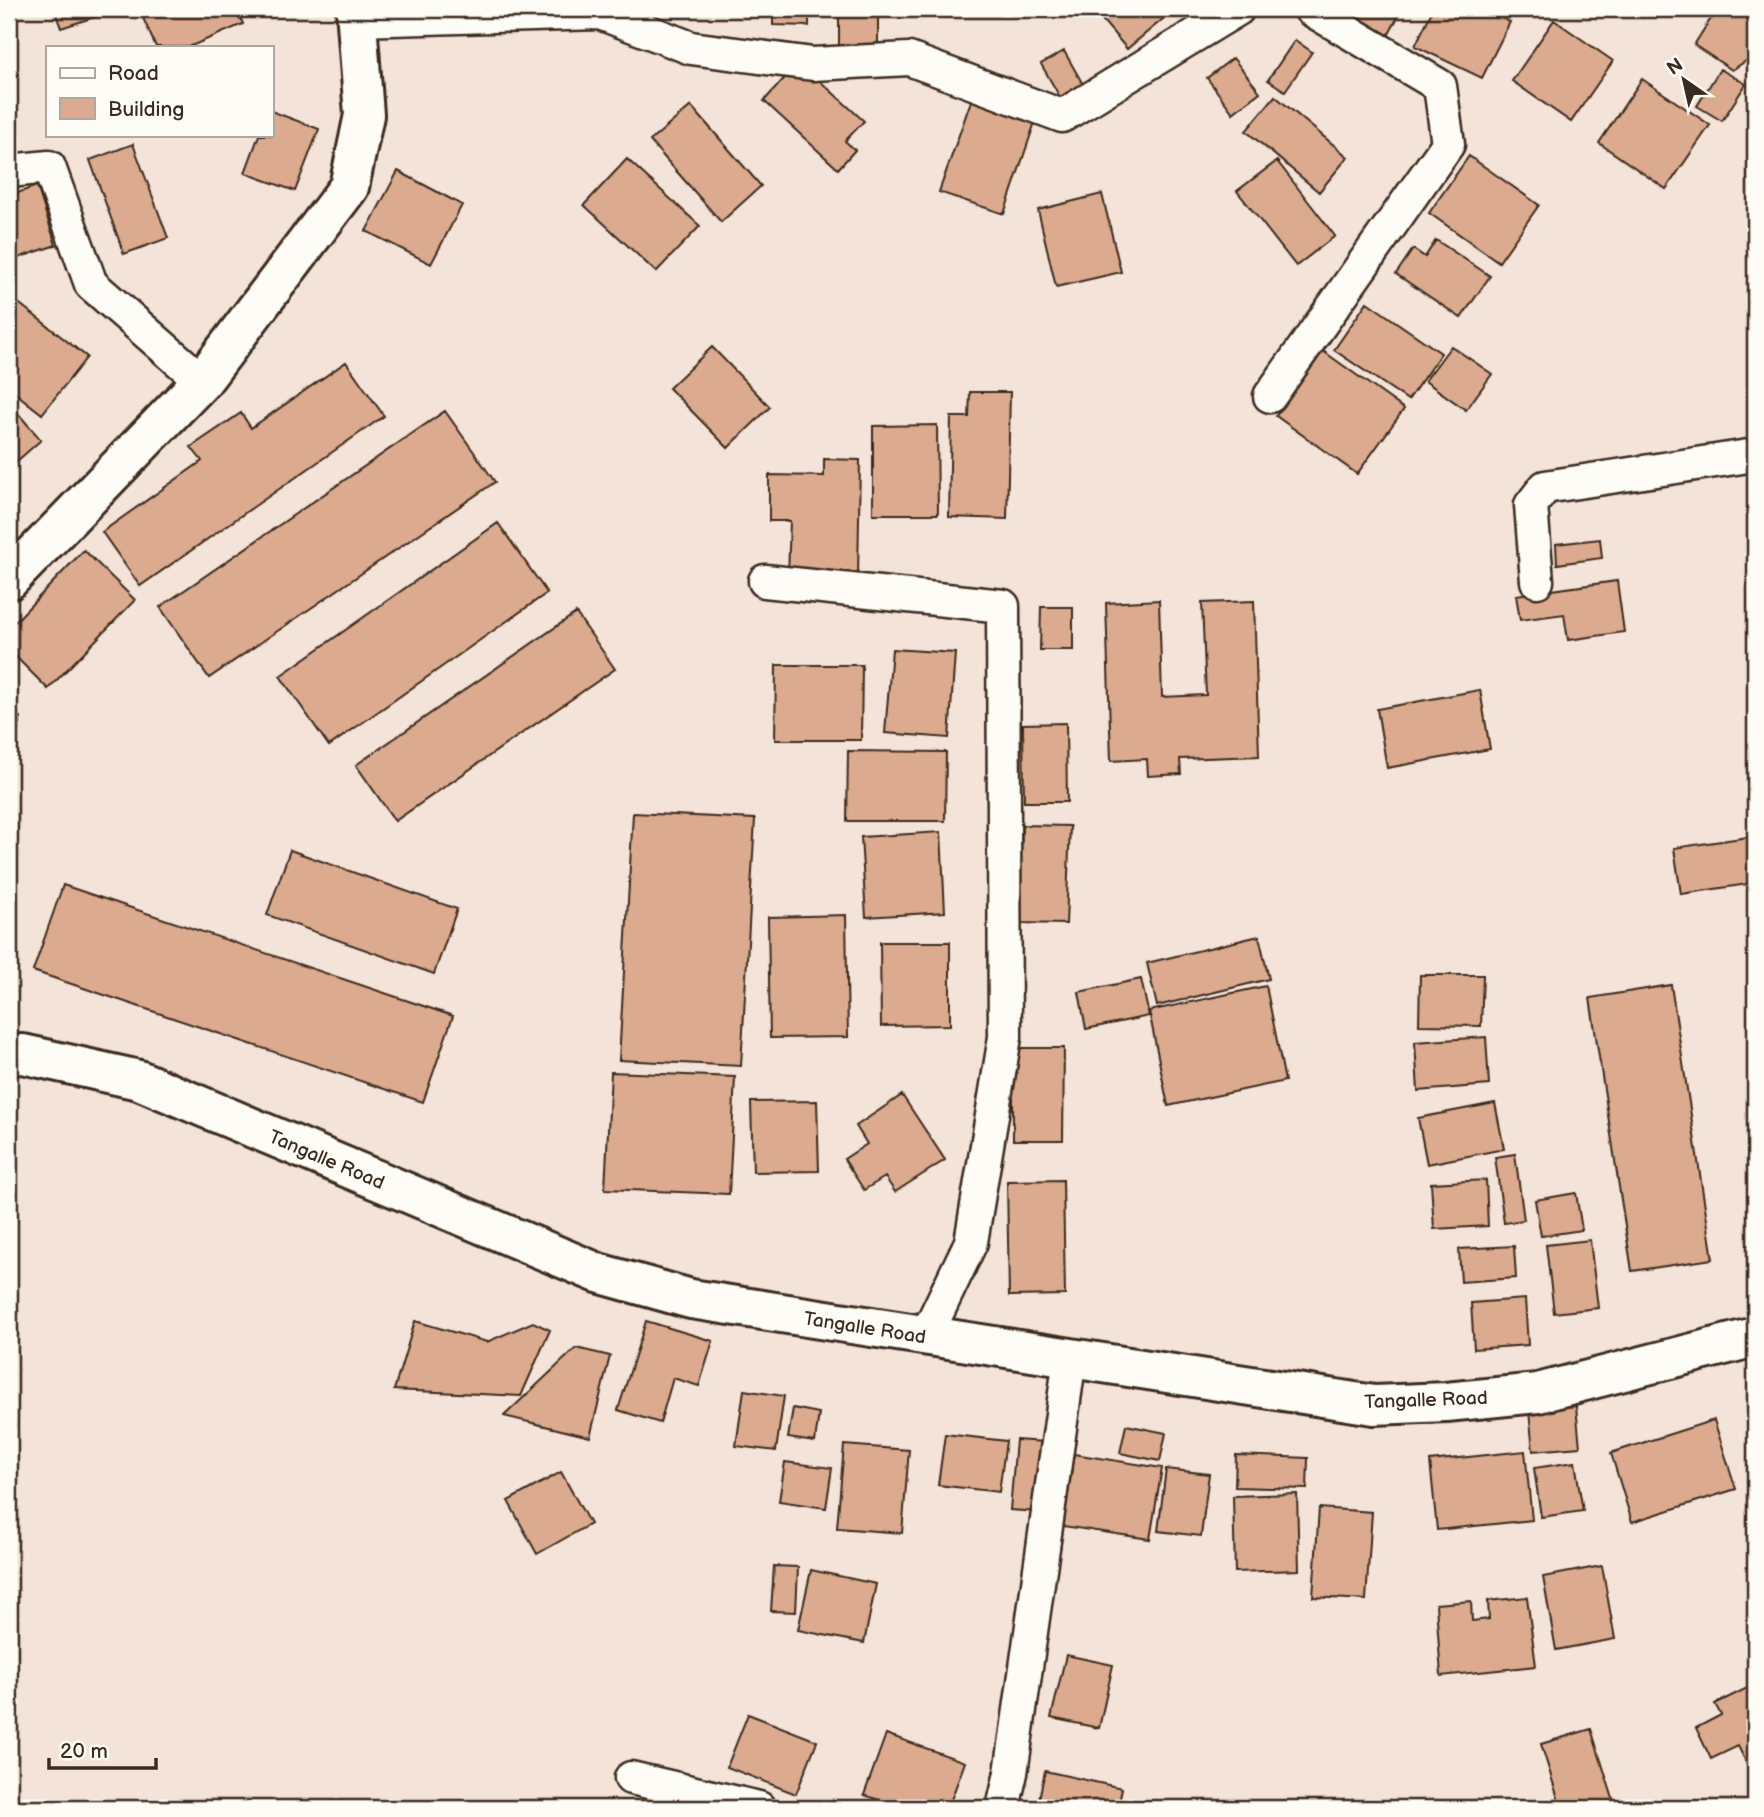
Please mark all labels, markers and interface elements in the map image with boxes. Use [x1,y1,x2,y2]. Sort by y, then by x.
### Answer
legend [46,46,273,136]
north arrow [1648,46,1718,116]
text: N [1663,54,1688,81]
text: Road [108,61,159,86]
text: Building [108,97,184,122]
street label: Tangalle Road [265,1126,388,1195]
street label: Tangalle Road [802,1307,927,1349]
street label: Tangalle Road [1364,1387,1488,1414]
scale bar [49,1726,156,1770]
text: 20 m [60,1739,108,1764]

